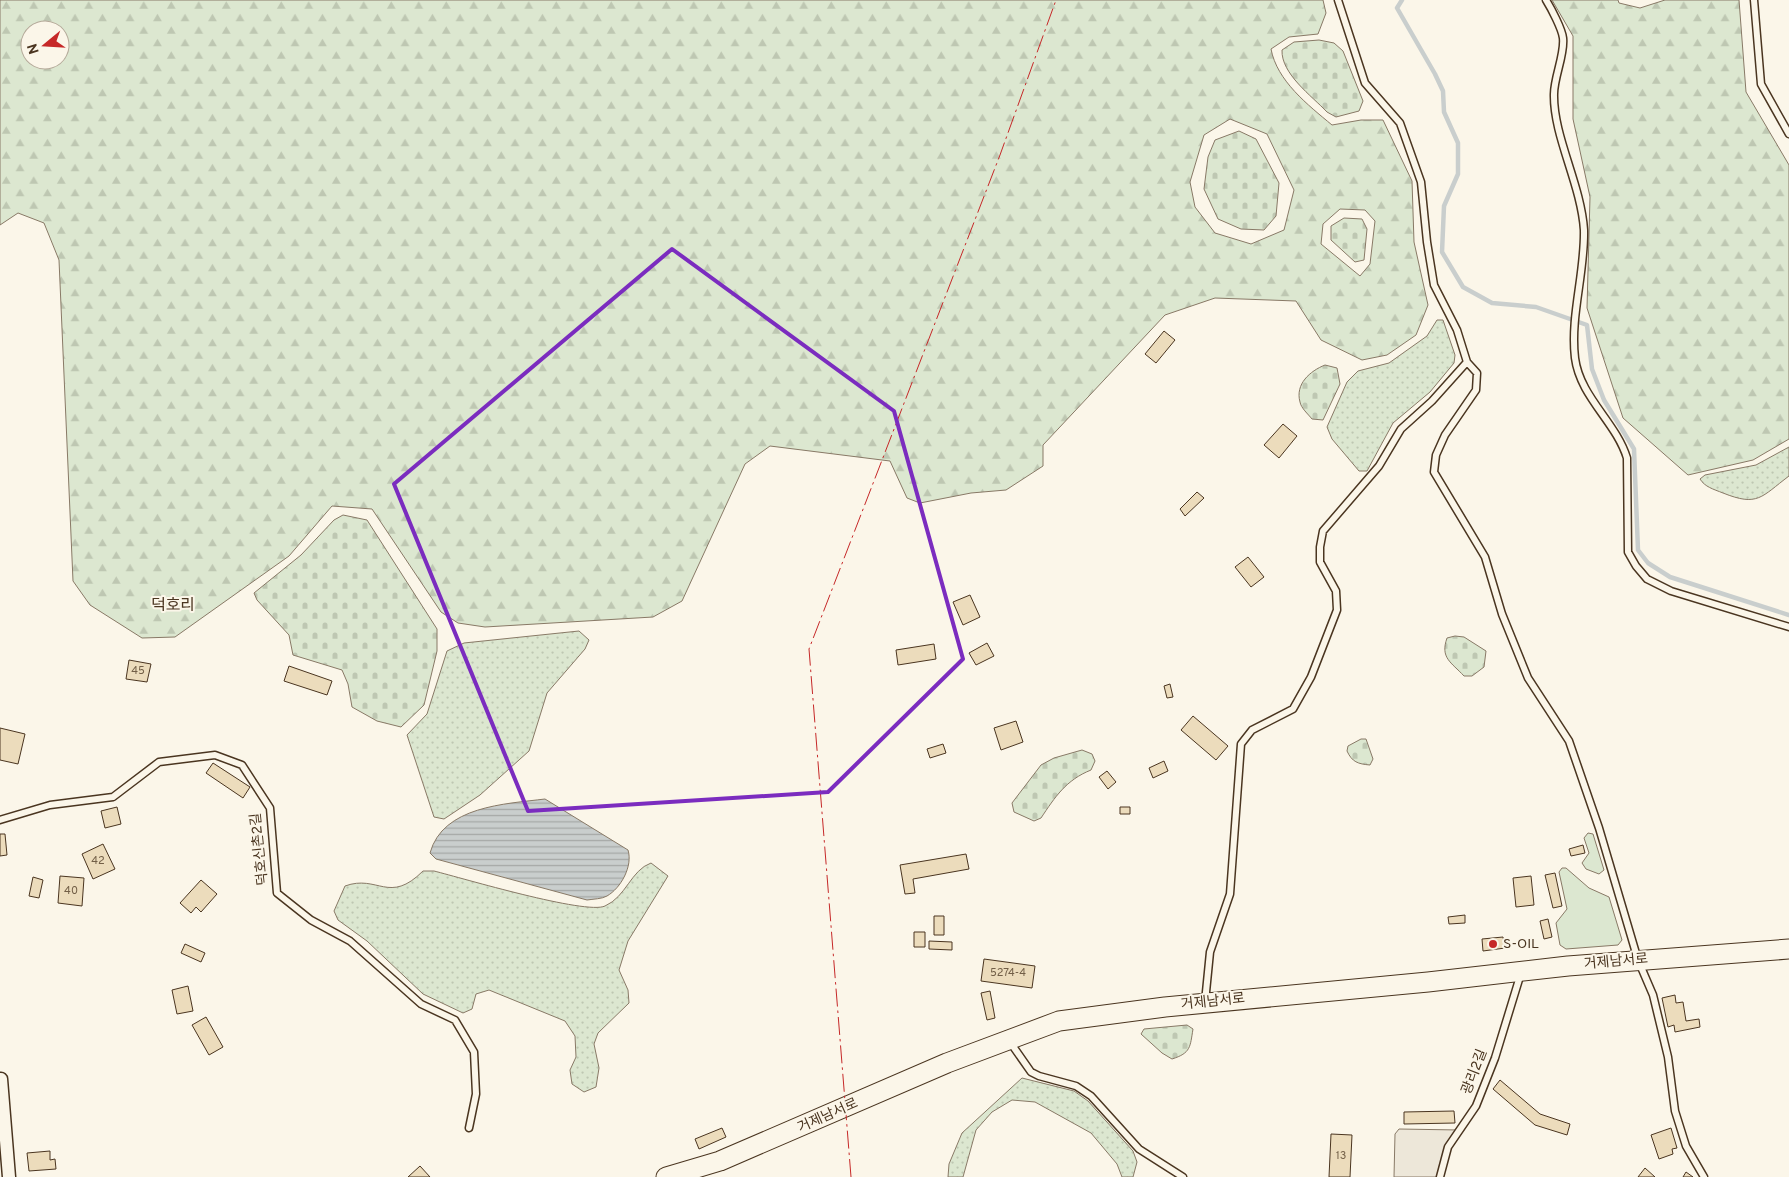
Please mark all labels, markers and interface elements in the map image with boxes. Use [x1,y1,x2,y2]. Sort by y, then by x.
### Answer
north arrow [20,20,70,70]
text: N [24,41,44,56]
district label: 덕호리 [151,596,195,616]
house number: 45 [131,664,145,678]
street label: 덕호신촌2길 [248,812,272,886]
house number: 42 [91,854,105,868]
house number: 40 [64,884,78,898]
place label: S-OIL [1503,936,1539,953]
marker: S-OIL [1487,938,1499,950]
street label: 거제남서로 [1583,951,1649,973]
house number: 5274-4 [990,966,1026,980]
street label: 거제남서로 [1180,990,1246,1014]
street label: 광리2길 [1459,1047,1491,1097]
street label: 거제남서로 [795,1095,861,1137]
house number: 13 [1336,1149,1346,1163]

